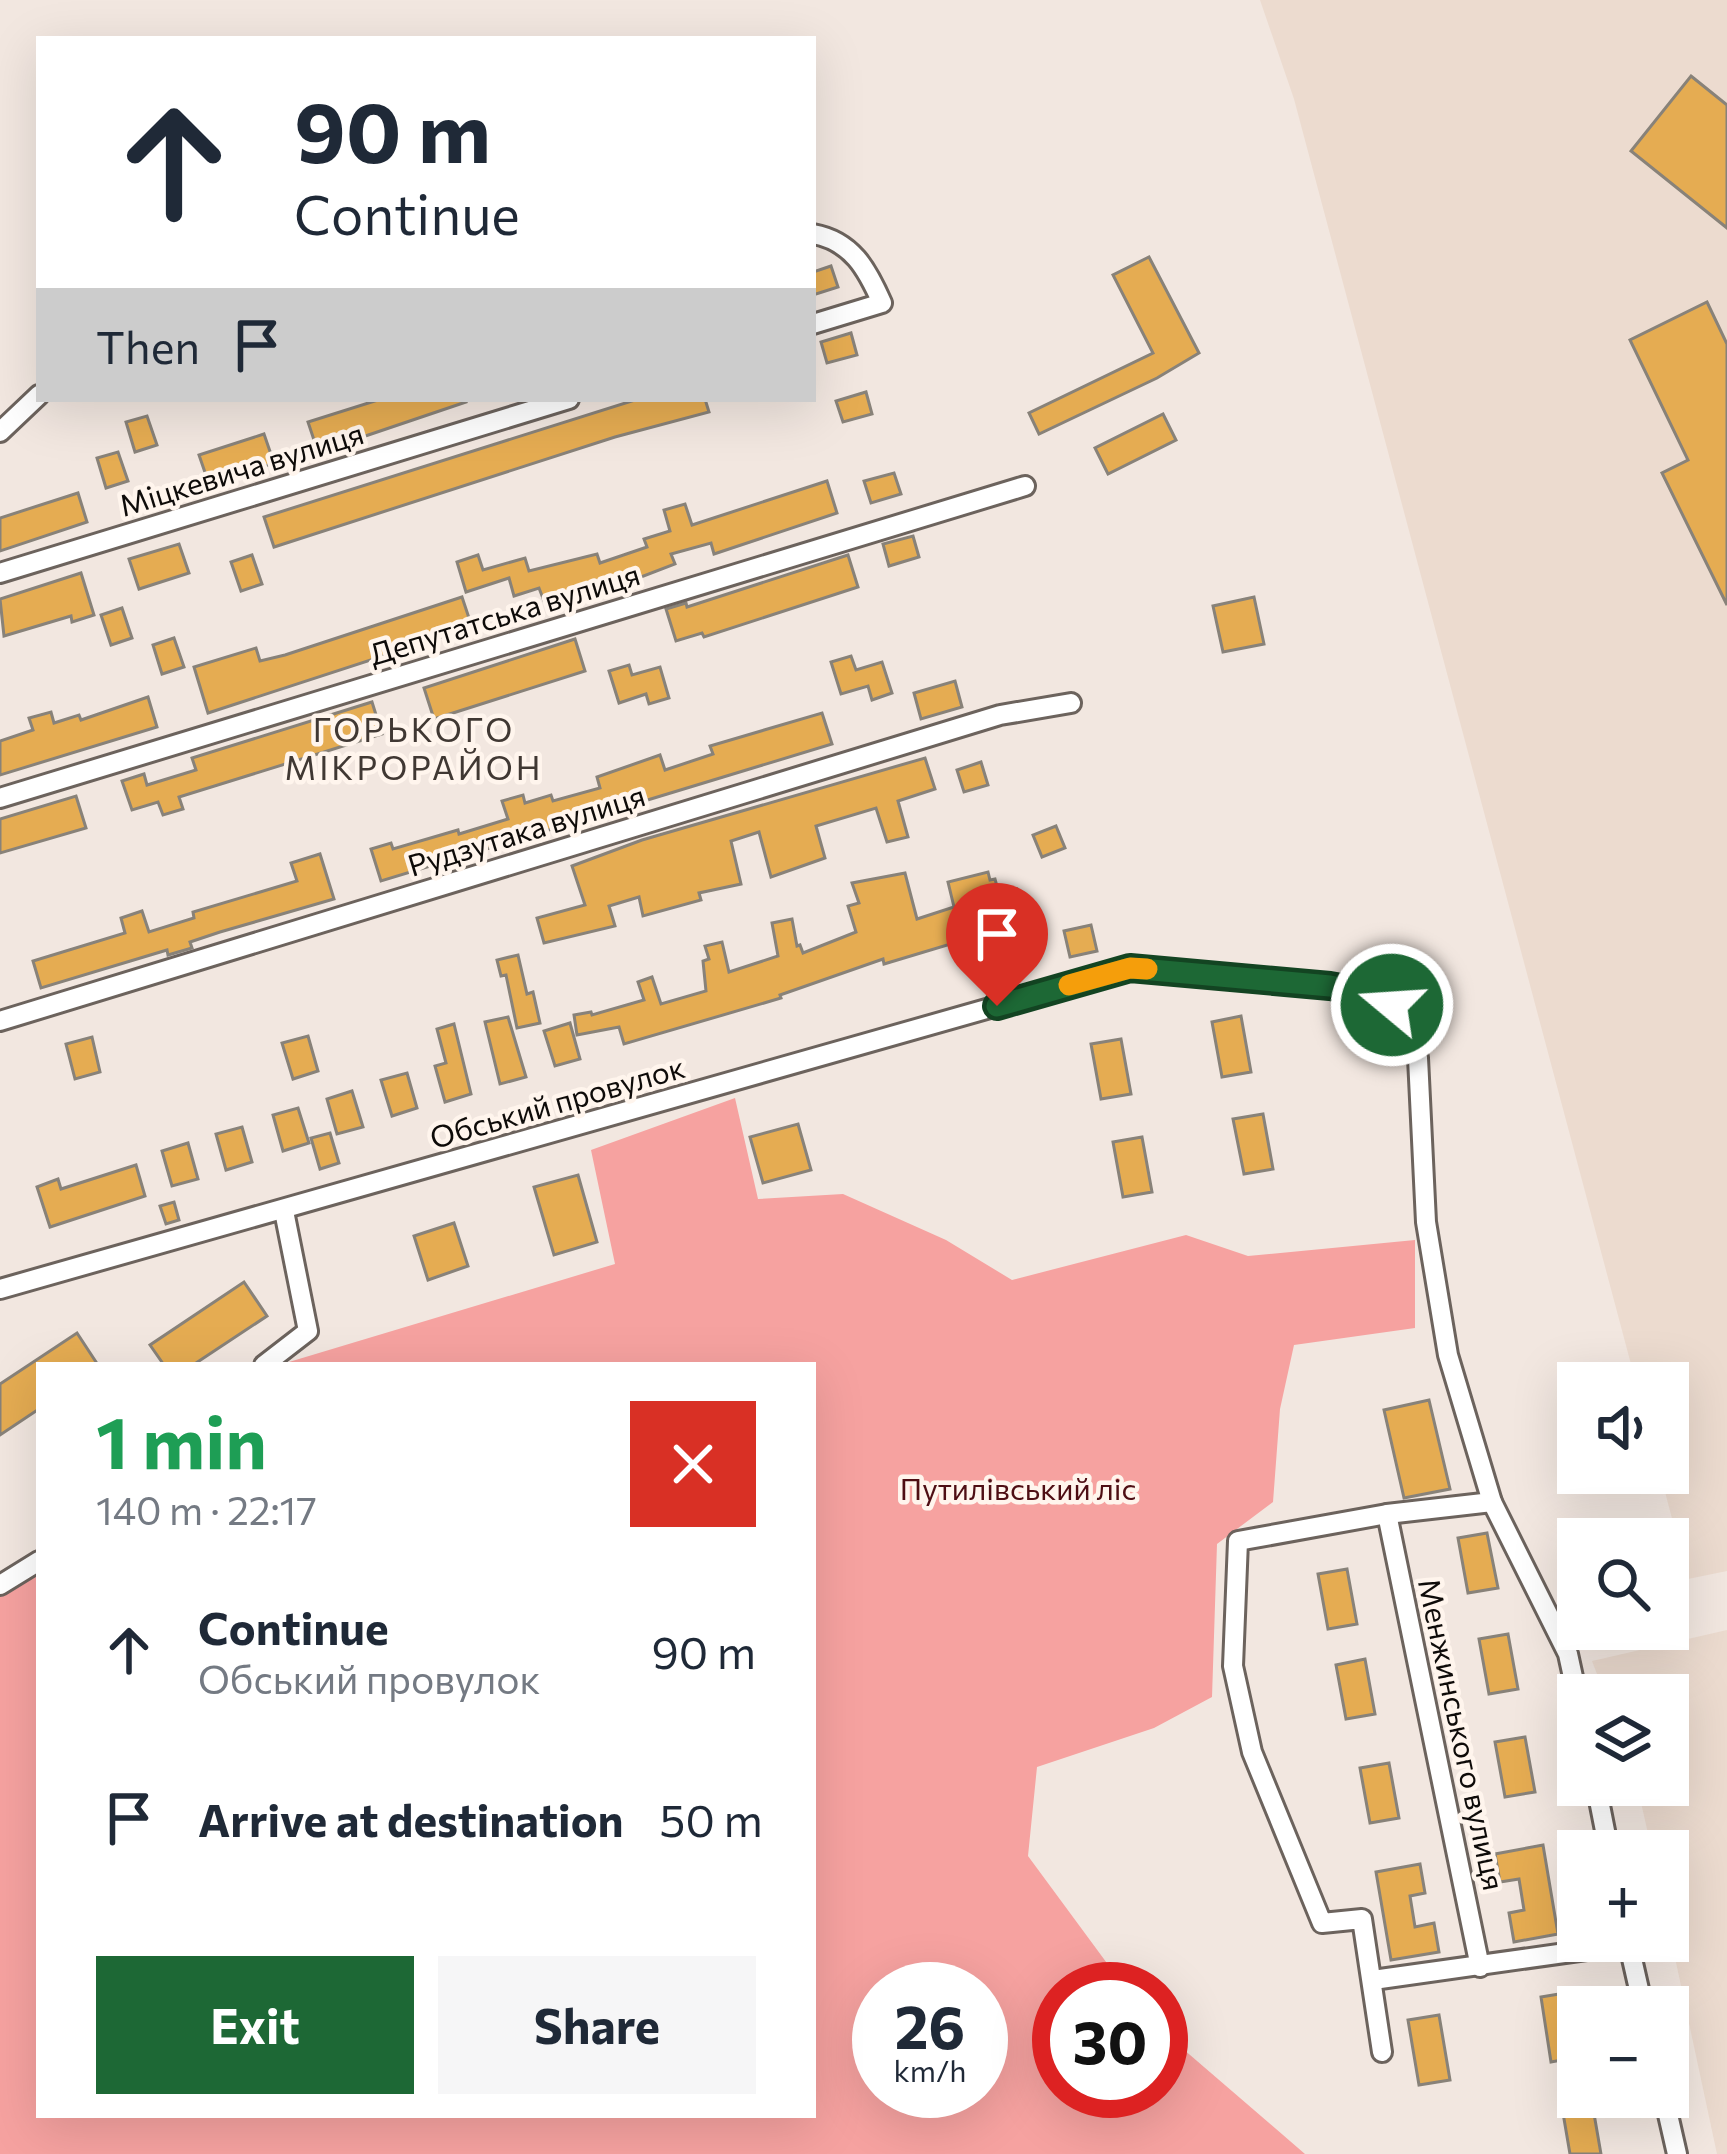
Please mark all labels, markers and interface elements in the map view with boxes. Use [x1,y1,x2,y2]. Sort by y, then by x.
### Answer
text: 90 m [294,78,491,180]
icon: ahead [96,84,252,240]
text: Continue [294,180,520,246]
icon: arrive [224,312,290,378]
text: Then [96,318,200,373]
street label: Міцкевича вулиця [114,413,368,523]
street label: Депутатська вулиця [364,554,644,672]
district label: ГОРЬКОГО МІКРОРАЙОН [285,708,543,787]
street label: Рудзутака вулиця [403,775,649,883]
pin [946,883,1048,1006]
icon: arrive [964,901,1030,967]
position arrow [1329,942,1455,1068]
street label: Обський провулок [425,1047,689,1155]
map controls [1557,1362,1689,2118]
button: sound [1557,1362,1689,1494]
text: 1 min [96,1396,267,1484]
button: close [630,1401,756,1527]
park label: Путилівський ліс [900,1469,1136,1506]
text: 140 m · 22:17 [96,1485,317,1533]
button: search [1557,1518,1689,1650]
street label: Менжинського вулиця [1412,1575,1514,1893]
text: Continue [198,1599,389,1654]
icon: ahead [96,1617,162,1683]
text: 90 m [651,1623,756,1678]
text: Обський провулок [198,1654,540,1702]
button: layers [1557,1674,1689,1806]
icon: arrive [96,1785,162,1851]
text: Arrive at destination [198,1791,624,1846]
text: 50 m [660,1791,763,1846]
button: + [1557,1830,1689,1962]
button: Exit [96,1956,414,2094]
button: Share [438,1956,756,2094]
speed limit sign: 30 [1032,1962,1188,2118]
button: − [1557,1986,1689,2118]
text: 26 [895,1988,965,2061]
text: km/h [894,2051,966,2088]

